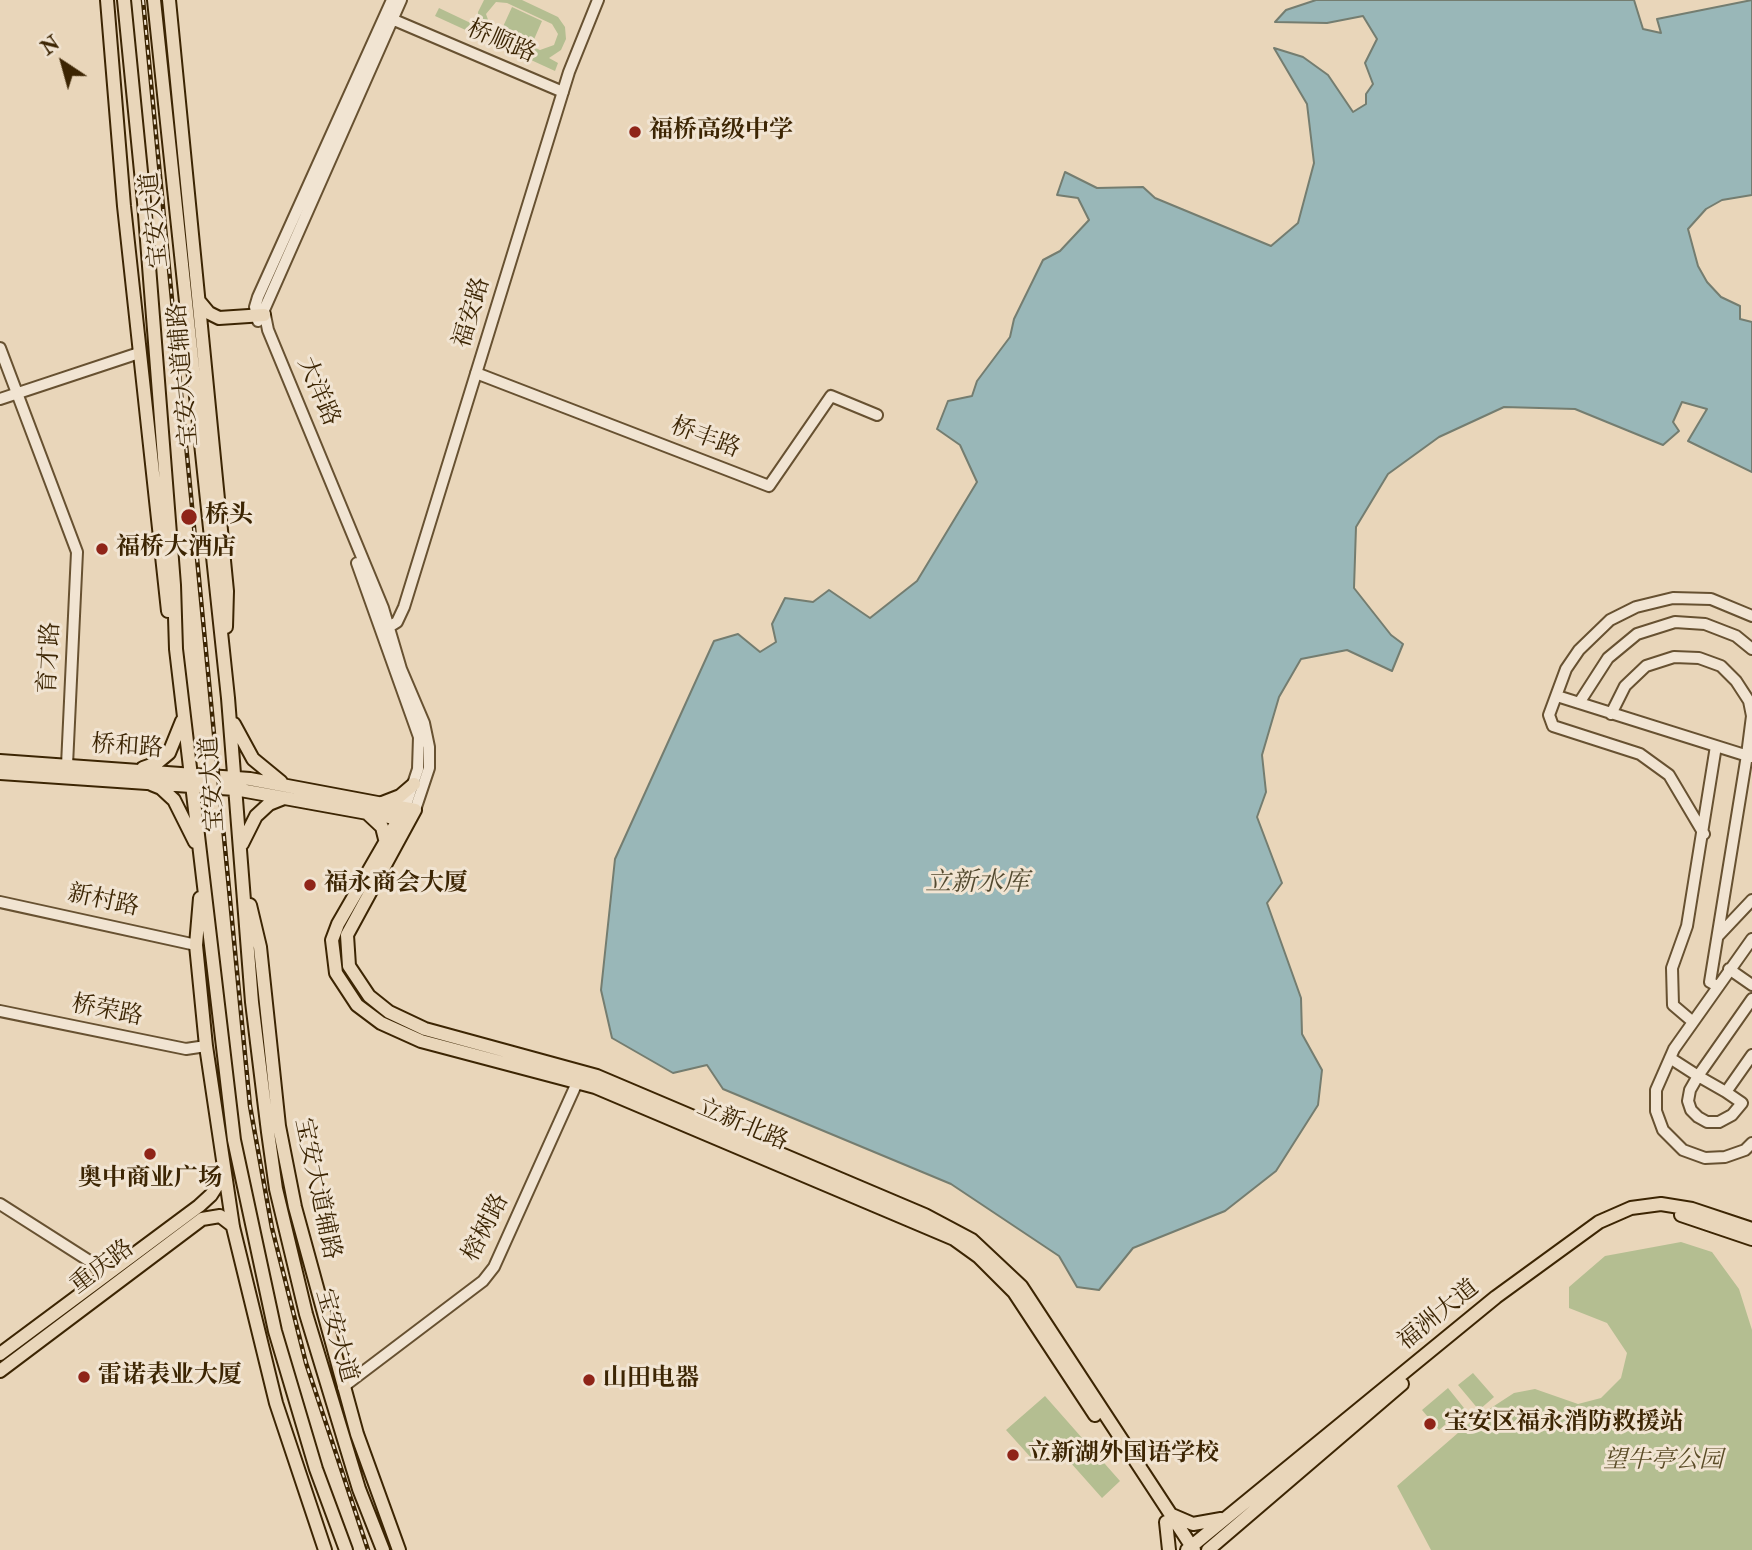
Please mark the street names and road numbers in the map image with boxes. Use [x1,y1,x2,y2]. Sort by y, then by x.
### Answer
street label: 桥顺路 [462,16,540,70]
street label: 宝安大道 [137,171,175,269]
street label: 福安路 [449,274,497,352]
street label: 宝安大道辅路 [164,302,206,448]
street label: 大洋路 [290,353,344,431]
street label: 桥丰路 [666,413,744,465]
street label: 育才路 [35,621,67,695]
street label: 桥和路 [90,731,164,765]
street label: 宝安大道 [196,735,232,833]
street label: 新村路 [65,880,141,924]
street label: 桥荣路 [69,991,145,1033]
street label: 立新北路 [692,1094,792,1158]
street label: 宝安大道辅路 [287,1116,345,1262]
street label: 榕树路 [458,1189,516,1267]
street label: 重庆路 [66,1235,140,1301]
street label: 福洲大道 [1393,1275,1485,1357]
street label: 宝安大道 [308,1286,362,1386]

